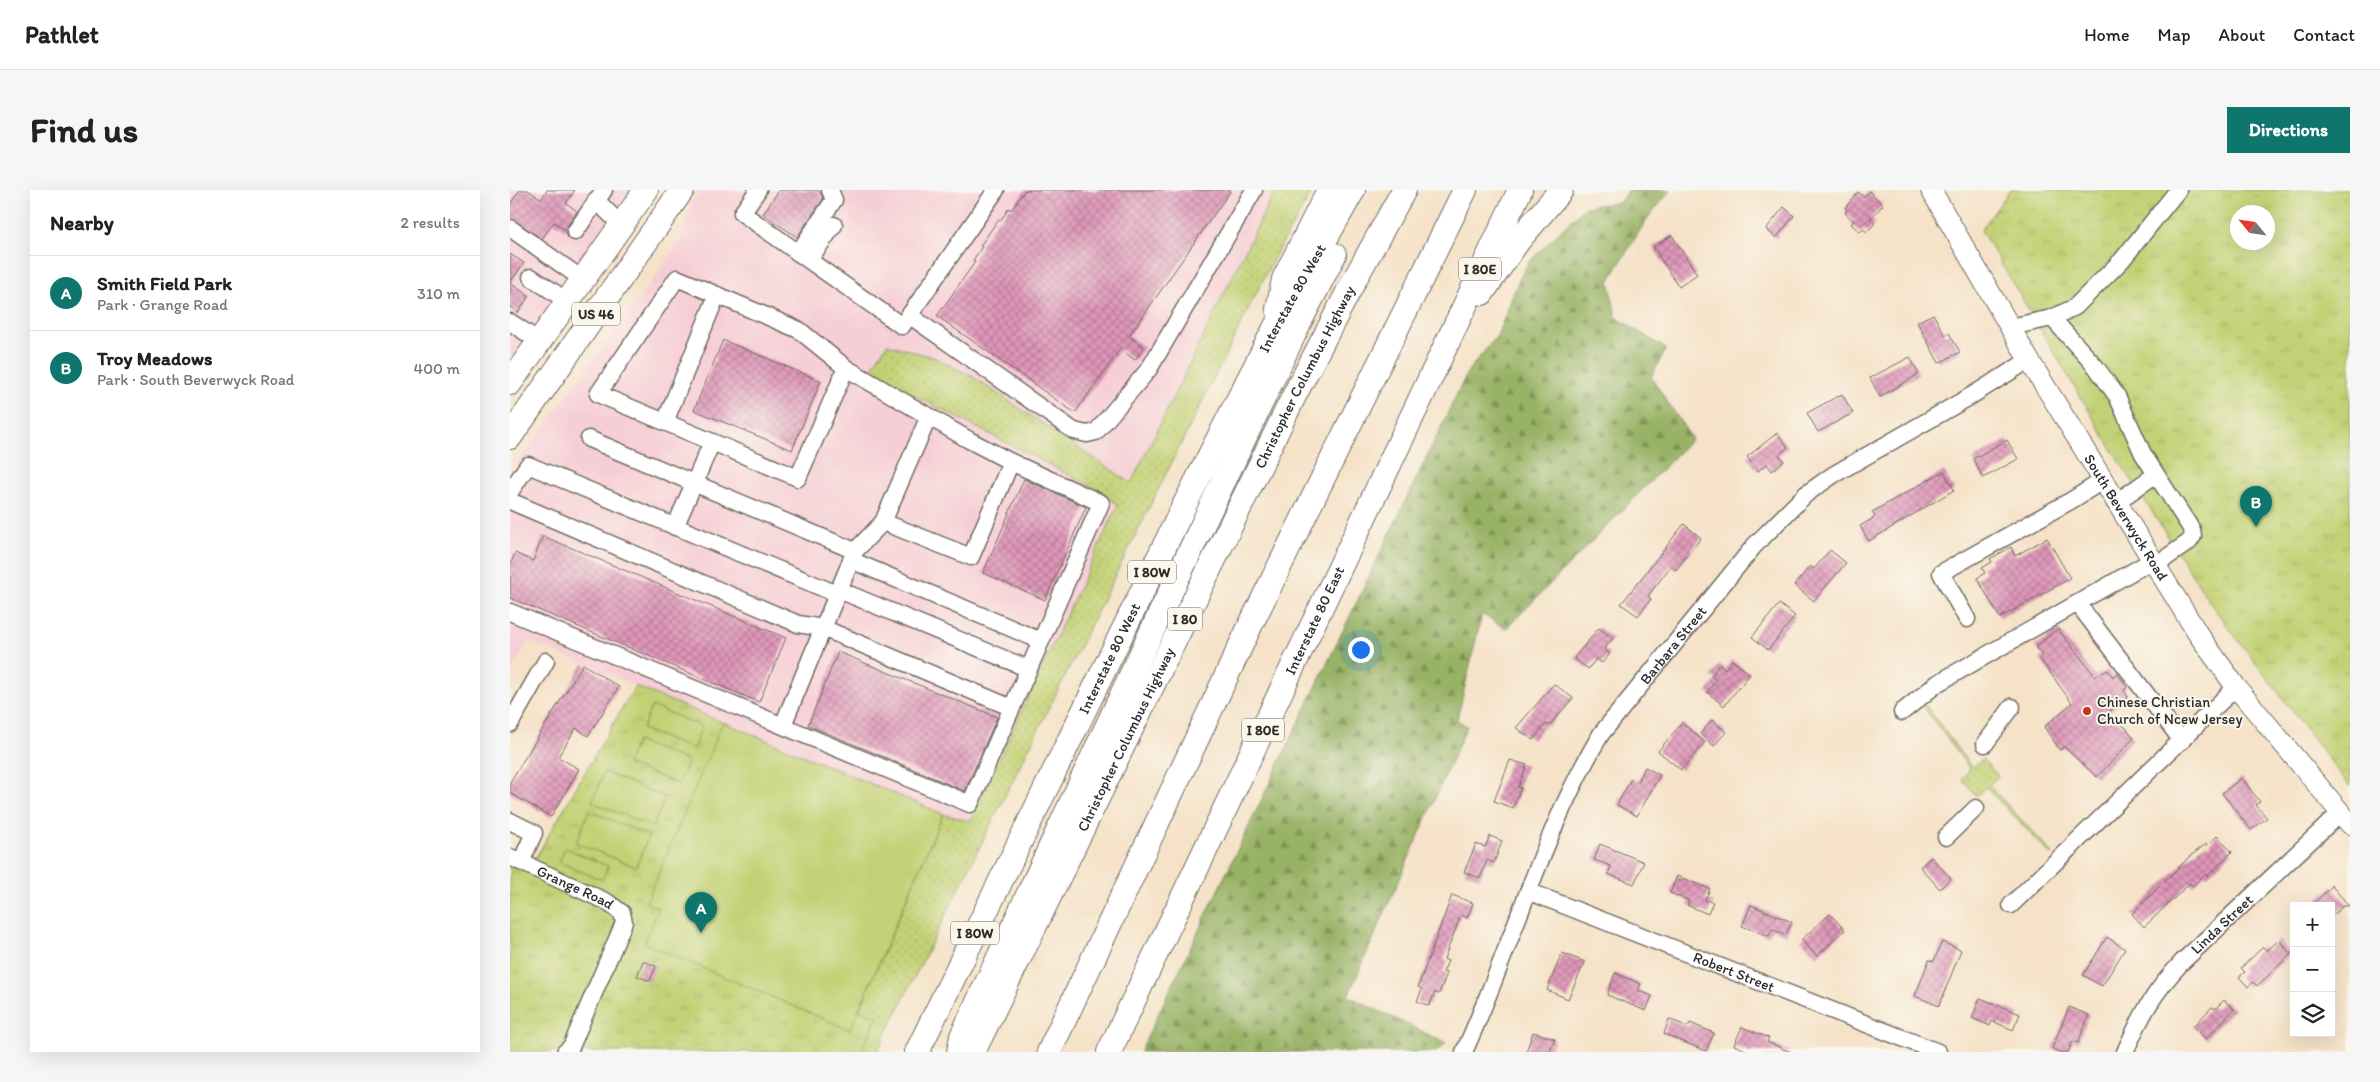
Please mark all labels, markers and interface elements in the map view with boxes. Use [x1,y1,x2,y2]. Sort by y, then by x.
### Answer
text: Pathlet [25,20,99,49]
text: Home [2084,24,2130,46]
text: Map [2158,24,2191,46]
text: About [2219,24,2265,46]
text: Contact [2293,24,2355,46]
button: Directions [2227,107,2350,153]
text: Find us [30,109,138,151]
north arrow [2230,205,2275,250]
text: Nearby [50,210,114,235]
text: 2 results [400,213,460,232]
street label: Interstate 80 West [1255,241,1330,356]
road number: I 80E [1459,258,1501,280]
text: Smith Field Park [97,272,232,295]
street label: Christopher Columbus Highway [1251,283,1359,472]
text: A [61,284,71,303]
text: 310 m [417,284,460,303]
text: Park · Grange Road [97,295,228,314]
road number: US 46 [572,302,620,326]
text: Troy Meadows [97,347,212,370]
text: B [61,359,71,378]
text: 400 m [414,359,460,378]
text: Park · South Beverwyck Road [97,370,295,389]
street label: South Beverwyck Road [2080,451,2172,584]
pin: B [2240,486,2272,527]
road number: I 80W [1128,561,1176,584]
street label: Interstate 80 East [1281,563,1348,678]
street label: Interstate 80 West [1075,600,1144,717]
street label: Barbara Street [1636,602,1711,688]
road number: I 80 [1168,608,1202,630]
your location [1348,637,1374,663]
street label: Christopher Columbus Highway [1073,644,1179,834]
place label: Chinese Christian Church of Ncew Jersey [2097,693,2242,728]
marker: Chinese Christian Church of Ncew Jersey [2081,705,2093,717]
road number: I 80E [1242,718,1284,742]
street label: Grange Road [534,862,618,914]
street label: Linda Street [2187,891,2257,958]
pin: A [685,892,717,933]
map controls [2290,902,2335,1037]
button: + [2290,902,2335,947]
road number: I 80W [951,921,999,944]
button: − [2290,947,2335,992]
street label: Robert Street [1691,948,1778,996]
button: layers [2290,992,2335,1037]

